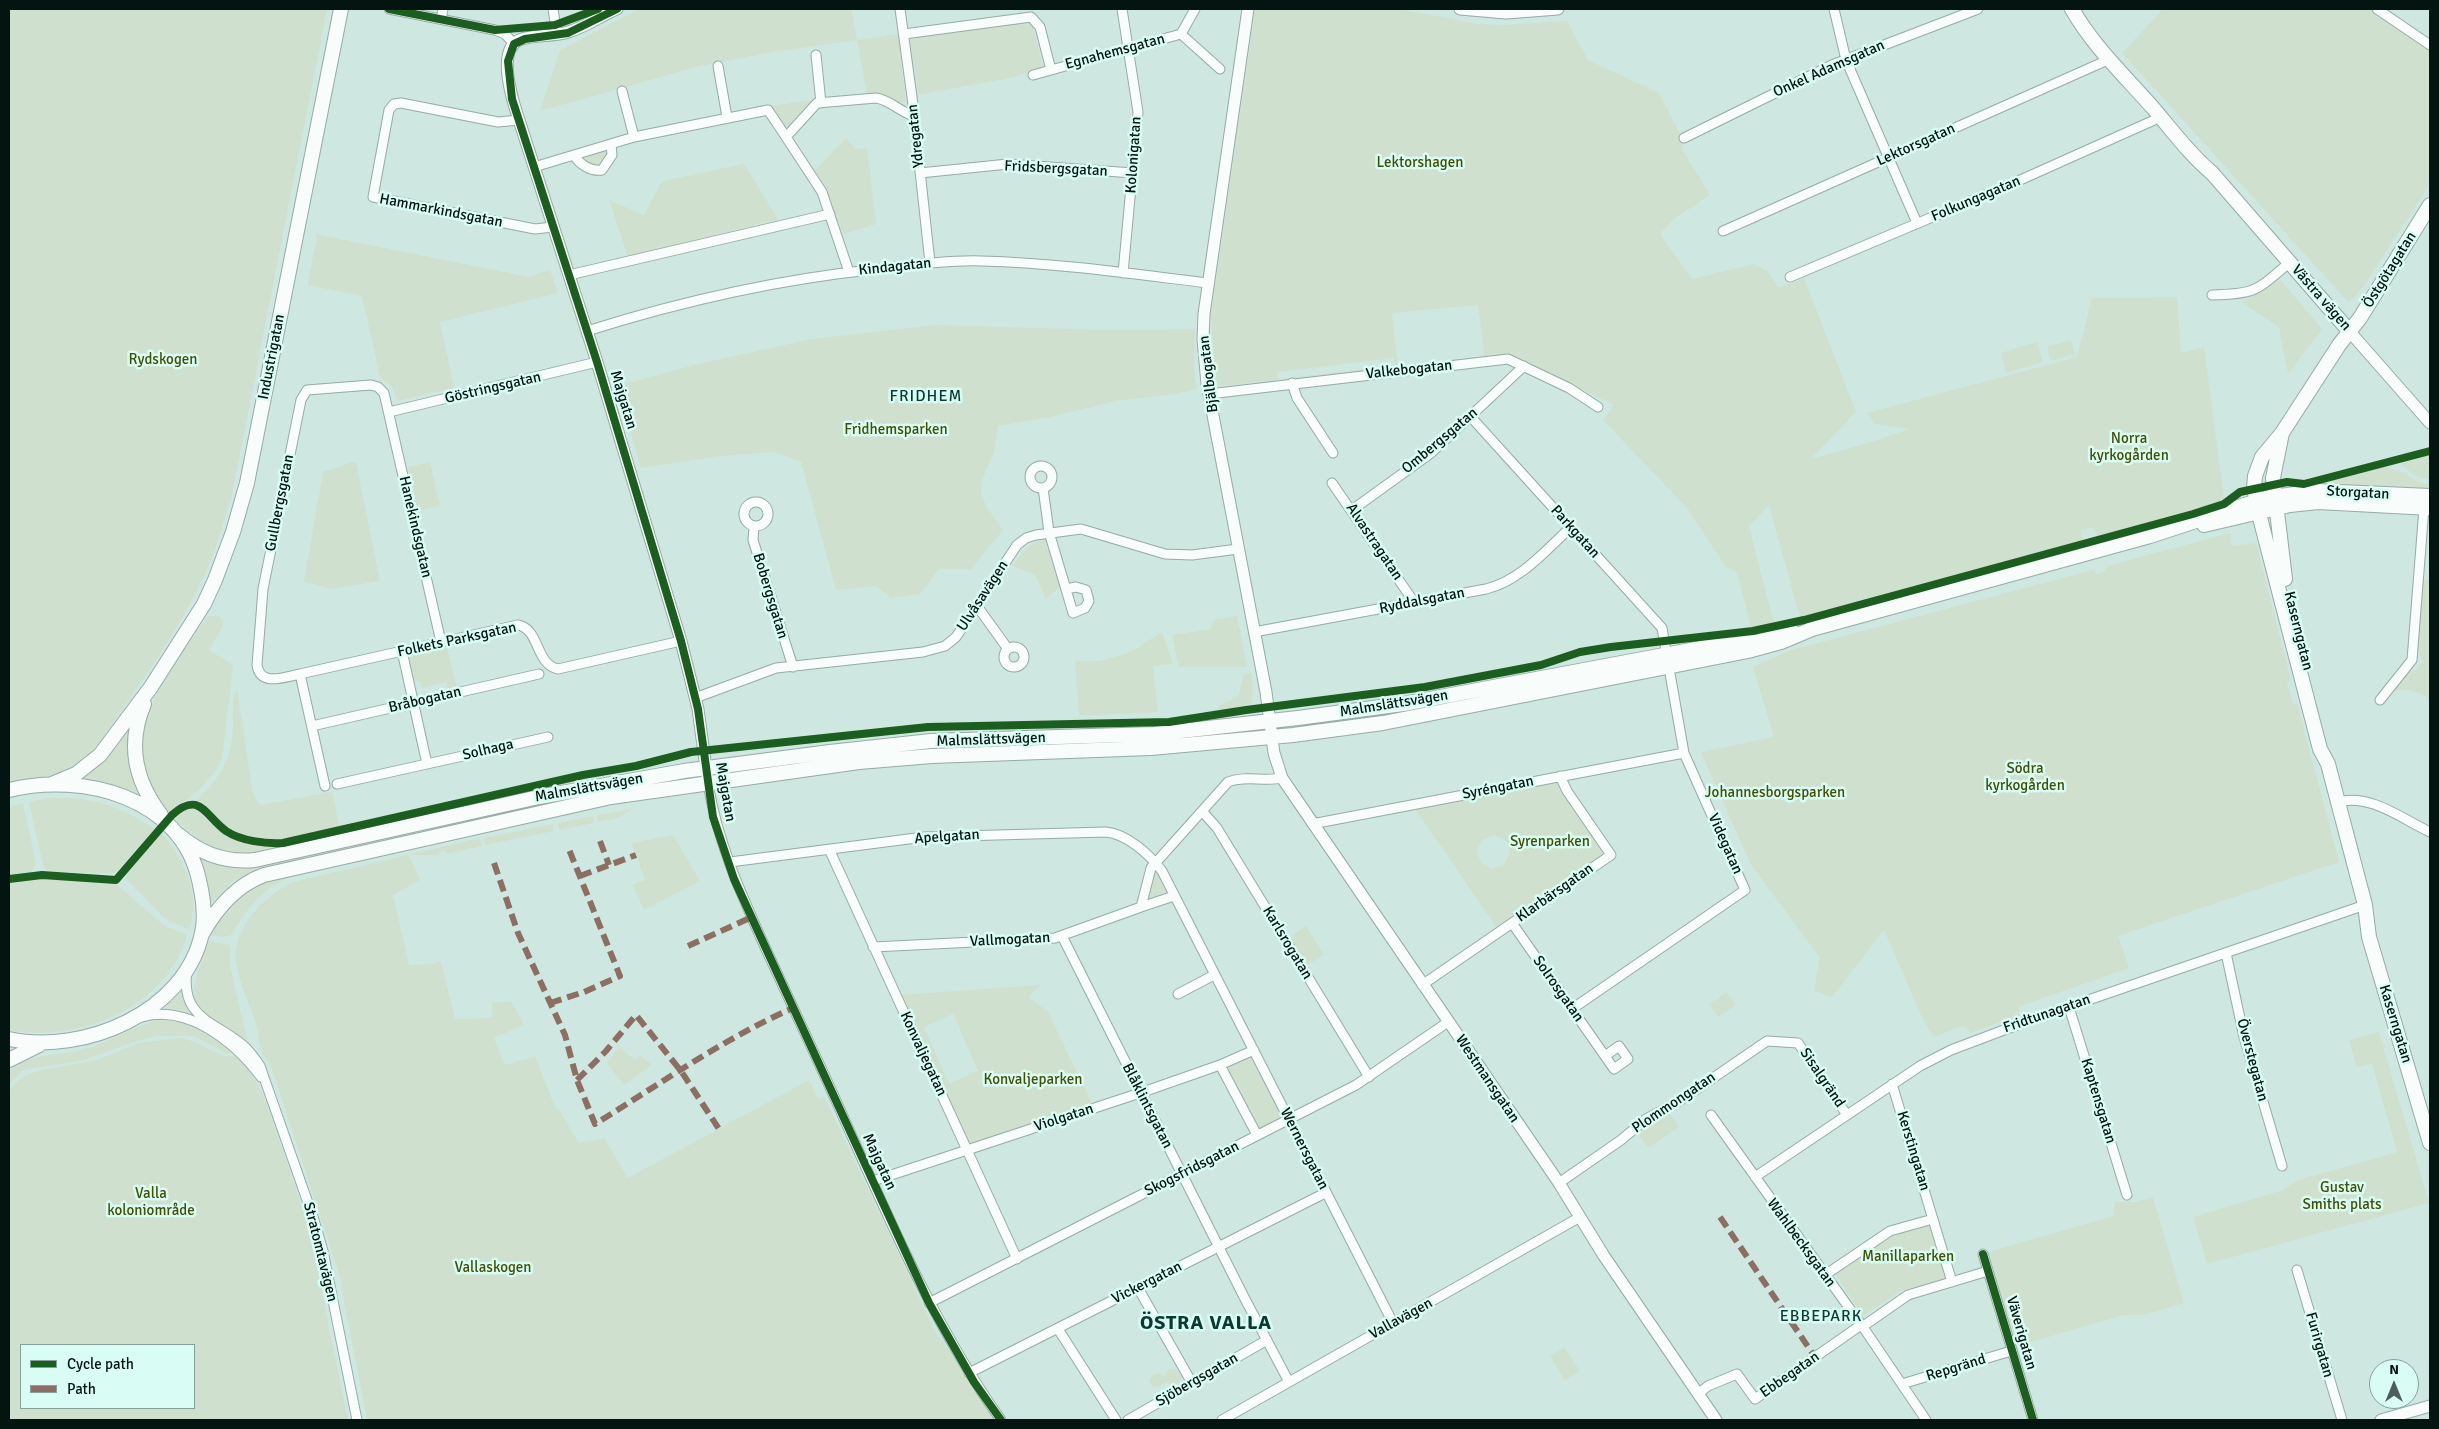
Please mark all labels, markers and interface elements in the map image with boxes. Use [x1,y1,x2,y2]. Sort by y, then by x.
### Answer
street label: Egnahemsgatan [1063,30,1167,74]
street label: Onkel Adamsgatan [1771,36,1887,102]
street label: Ydregatan [904,103,928,169]
street label: Kolonigatan [1122,116,1146,194]
street label: Lektorsgatan [1874,120,1958,170]
park label: Lektorshagen [1377,154,1463,172]
street label: Fridsbergsgatan [1004,157,1108,181]
street label: Folkungagatan [1929,172,2023,226]
street label: Hammarkindsgatan [378,190,504,232]
street label: Östgötagatan [2359,229,2421,311]
street label: Kindagatan [858,254,932,280]
street label: Västra vägen [2287,261,2355,335]
street label: Industrigatan [255,313,289,401]
street label: Bjälbogatan [1195,335,1223,413]
park label: Rydskogen [128,351,198,369]
street label: Valkebogatan [1365,357,1453,383]
street label: Göstringsgatan [443,368,543,408]
street label: Majgatan [606,369,640,431]
district label: FRIDHEM [889,387,963,407]
street label: Ombergsgatan [1398,404,1482,478]
park label: Fridhemsparken [844,421,948,439]
park label: Norra kyrkogården [2089,430,2169,465]
street label: Gullbergsgatan [262,453,298,553]
street label: Hanekindsgatan [395,474,435,580]
street label: Storgatan [2326,482,2390,504]
street label: Alvastragatan [1342,500,1406,584]
street label: Parkgatan [1547,502,1603,562]
street label: Bobergsgatan [748,551,792,641]
street label: Ulvåsavägen [954,557,1012,635]
street label: Ryddalsgatan [1378,584,1466,618]
street label: Kaserngatan [2280,590,2316,672]
street label: Folkets Parksgatan [396,619,518,661]
street label: Bråbogatan [387,683,463,717]
street label: Malmslättsvägen [1339,687,1449,721]
street label: Malmslättsvägen [936,729,1046,751]
street label: Solhaga [461,735,515,765]
park label: Södra kyrkogården [1985,760,2065,795]
street label: Majgatan [711,761,739,823]
street label: Malmslättsvägen [534,770,644,806]
street label: Syréngatan [1461,772,1535,804]
park label: Johannesborgsparken [1705,784,1845,802]
street label: Videgatan [1704,811,1746,877]
street label: Apelgatan [914,826,980,848]
park label: Syrenparken [1510,833,1590,851]
street label: Klarbärsgatan [1513,860,1597,926]
street label: Karlsrogatan [1258,903,1316,983]
street label: Vallmogatan [969,929,1051,951]
street label: Solrosgatan [1529,952,1587,1026]
street label: Kaserngatan [2375,983,2415,1065]
street label: Fridtunagatan [2001,991,2093,1037]
street label: Konvaljegatan [896,1009,950,1099]
street label: Överstegatan [2232,1017,2272,1103]
street label: Westmansgatan [1451,1032,1523,1126]
street label: Sisalgränd [1796,1045,1848,1111]
street label: Kaptensgatan [2076,1056,2120,1146]
street label: Blåklintsgatan [1118,1060,1176,1152]
street label: Plommongatan [1629,1068,1719,1138]
park label: Konvaljeparken [984,1071,1082,1089]
street label: Violgatan [1032,1100,1096,1136]
street label: Wernersgatan [1276,1105,1332,1193]
street label: Kerstingatan [1892,1109,1934,1193]
street label: Majgatan [858,1131,900,1193]
street label: Skogsfridsgatan [1142,1137,1242,1201]
park label: Gustav Smiths plats [2302,1179,2382,1214]
park label: Valla koloniområde [107,1185,195,1220]
street label: Wahlbecksgatan [1763,1195,1839,1291]
street label: Stratomtavägen [299,1200,341,1304]
park label: Manillaparken [1862,1248,1954,1266]
street label: Vickergatan [1109,1258,1185,1308]
park label: Vallaskogen [454,1259,532,1277]
street label: Vallavägen [1366,1294,1436,1344]
street label: Väverigatan [2002,1294,2040,1372]
district label: EBBEPARK [1779,1307,1863,1327]
street label: Furirgatan [2301,1310,2337,1380]
district label: ÖSTRA VALLA [1139,1312,1273,1336]
legend [20,1344,195,1409]
street label: Ebbegatan [1757,1348,1823,1402]
street label: Sjöbergsgatan [1153,1349,1241,1411]
street label: Repgränd [1924,1350,1988,1386]
text: Cycle path [67,1355,134,1373]
north arrow [2369,1359,2419,1409]
text: N [2389,1361,2399,1378]
text: Path [67,1380,96,1398]

